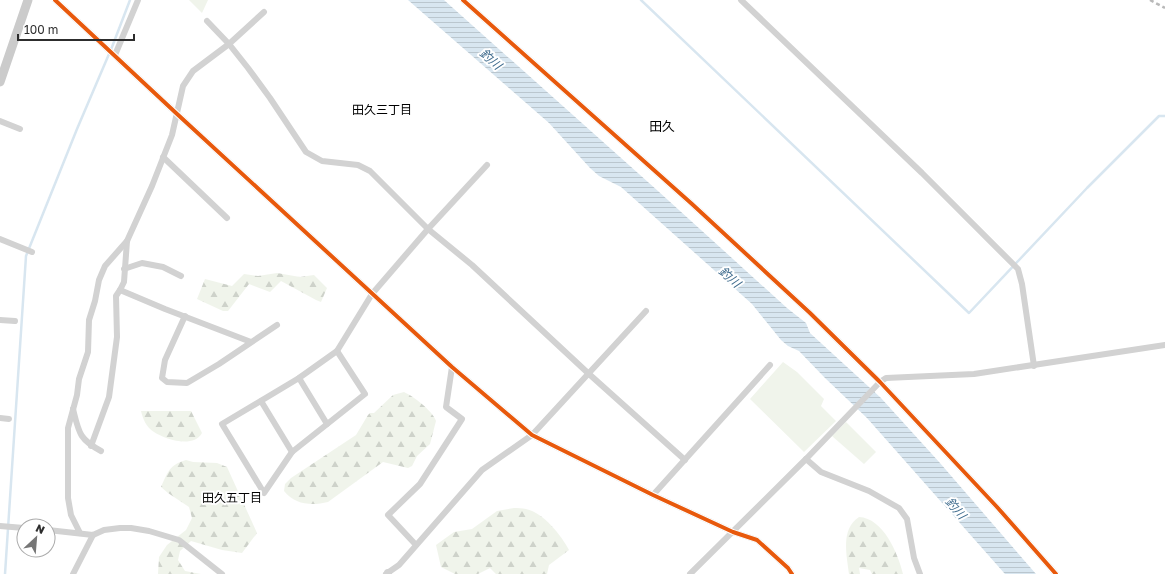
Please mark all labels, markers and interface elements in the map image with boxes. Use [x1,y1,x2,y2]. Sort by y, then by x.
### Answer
scale bar [18,16,134,42]
text: 100 m [24,22,58,37]
water label: 釣川 [477,45,506,74]
district label: 田久三丁目 [352,102,412,117]
district label: 田久 [649,118,675,134]
water label: 釣川 [716,263,745,292]
district label: 田久五丁目 [202,490,262,505]
water label: 釣川 [942,494,971,523]
north arrow [16,518,56,558]
text: N [34,521,47,536]

